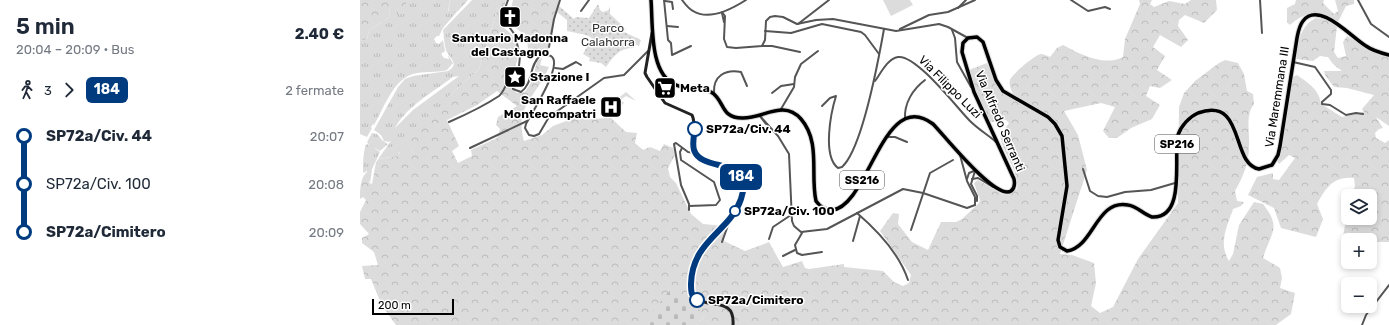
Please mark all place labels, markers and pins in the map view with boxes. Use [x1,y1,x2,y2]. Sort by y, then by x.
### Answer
church icon: Santuario Madonna del Castagno [497,4,523,30]
place label: Santuario Madonna del Castagno [452,31,568,59]
place icon: Stazione I [502,64,528,90]
place label: Stazione I [530,70,589,84]
supermarket icon: Meta [652,75,678,101]
place label: Meta [680,81,710,95]
place label: San Raffaele Montecompatri [504,93,596,121]
hospital icon: San Raffaele Montecompatri [598,94,624,120]
marker: SP72a/Civ. 44 [687,121,703,137]
place label: SP72a/Civ. 44 [706,122,791,136]
place label: SP72a/Civ. 100 [744,204,835,218]
marker: SP72a/Civ. 100 [729,205,741,217]
marker: SP72a/Cimitero [689,292,705,308]
place label: SP72a/Cimitero [708,293,804,307]

